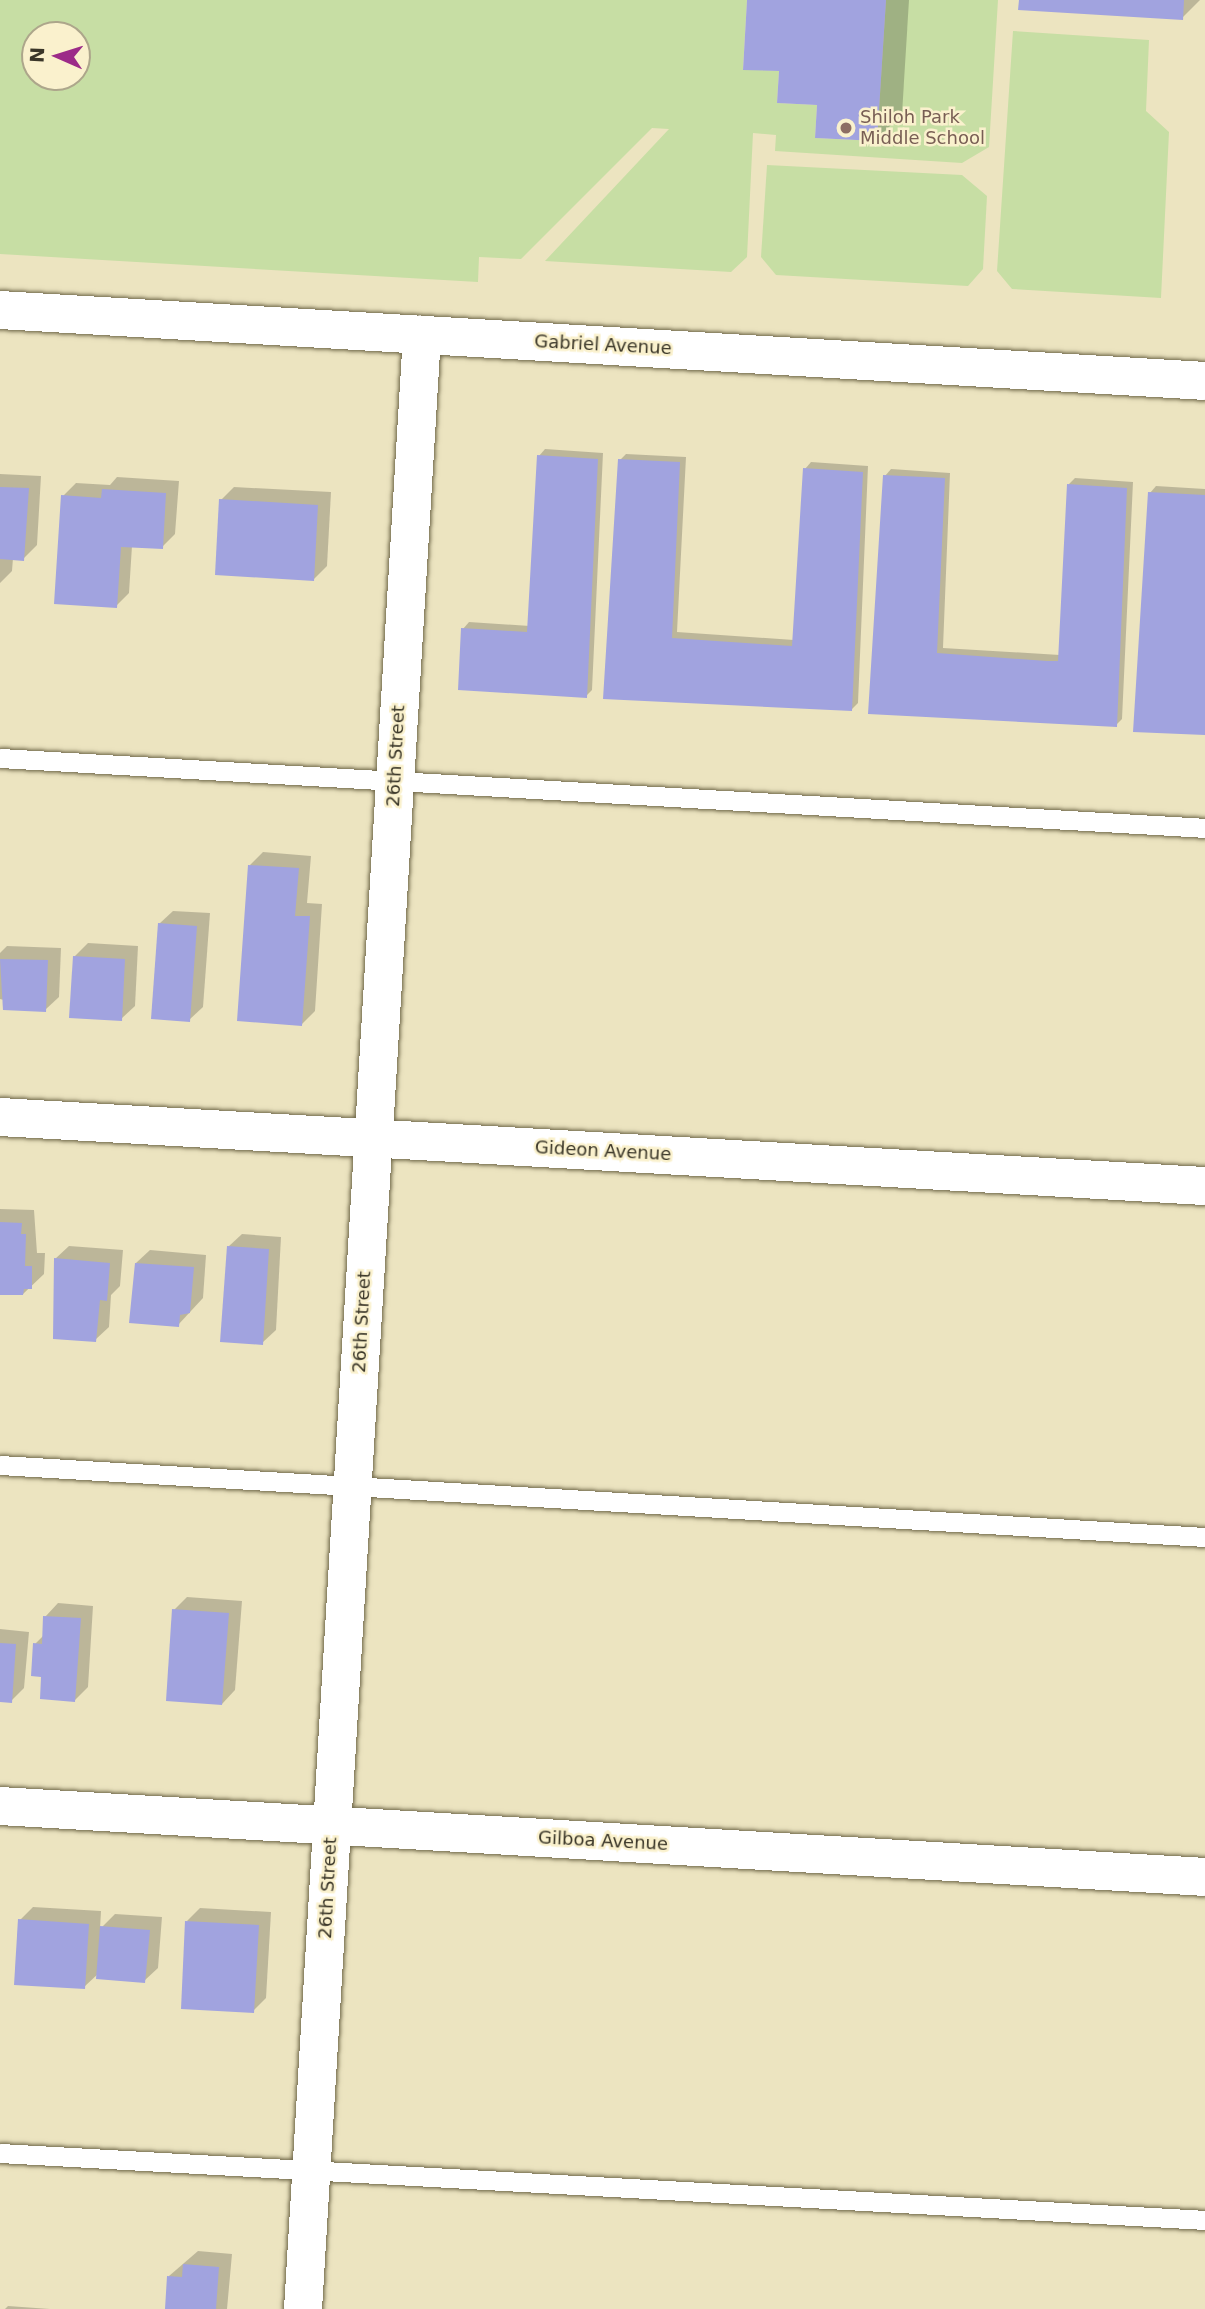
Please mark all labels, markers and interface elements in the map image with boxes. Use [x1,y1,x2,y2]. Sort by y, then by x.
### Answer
north arrow [21,21,91,91]
text: N [26,46,48,64]
place label: Shiloh Park Middle School [860,107,985,150]
marker: Shiloh Park Middle School [838,120,854,136]
street label: Gabriel Avenue [534,331,672,359]
street label: 26th Street [383,705,409,807]
street label: Gideon Avenue [534,1137,672,1165]
street label: 26th Street [349,1271,375,1373]
street label: Gilboa Avenue [538,1827,668,1855]
street label: 26th Street [315,1837,341,1939]

